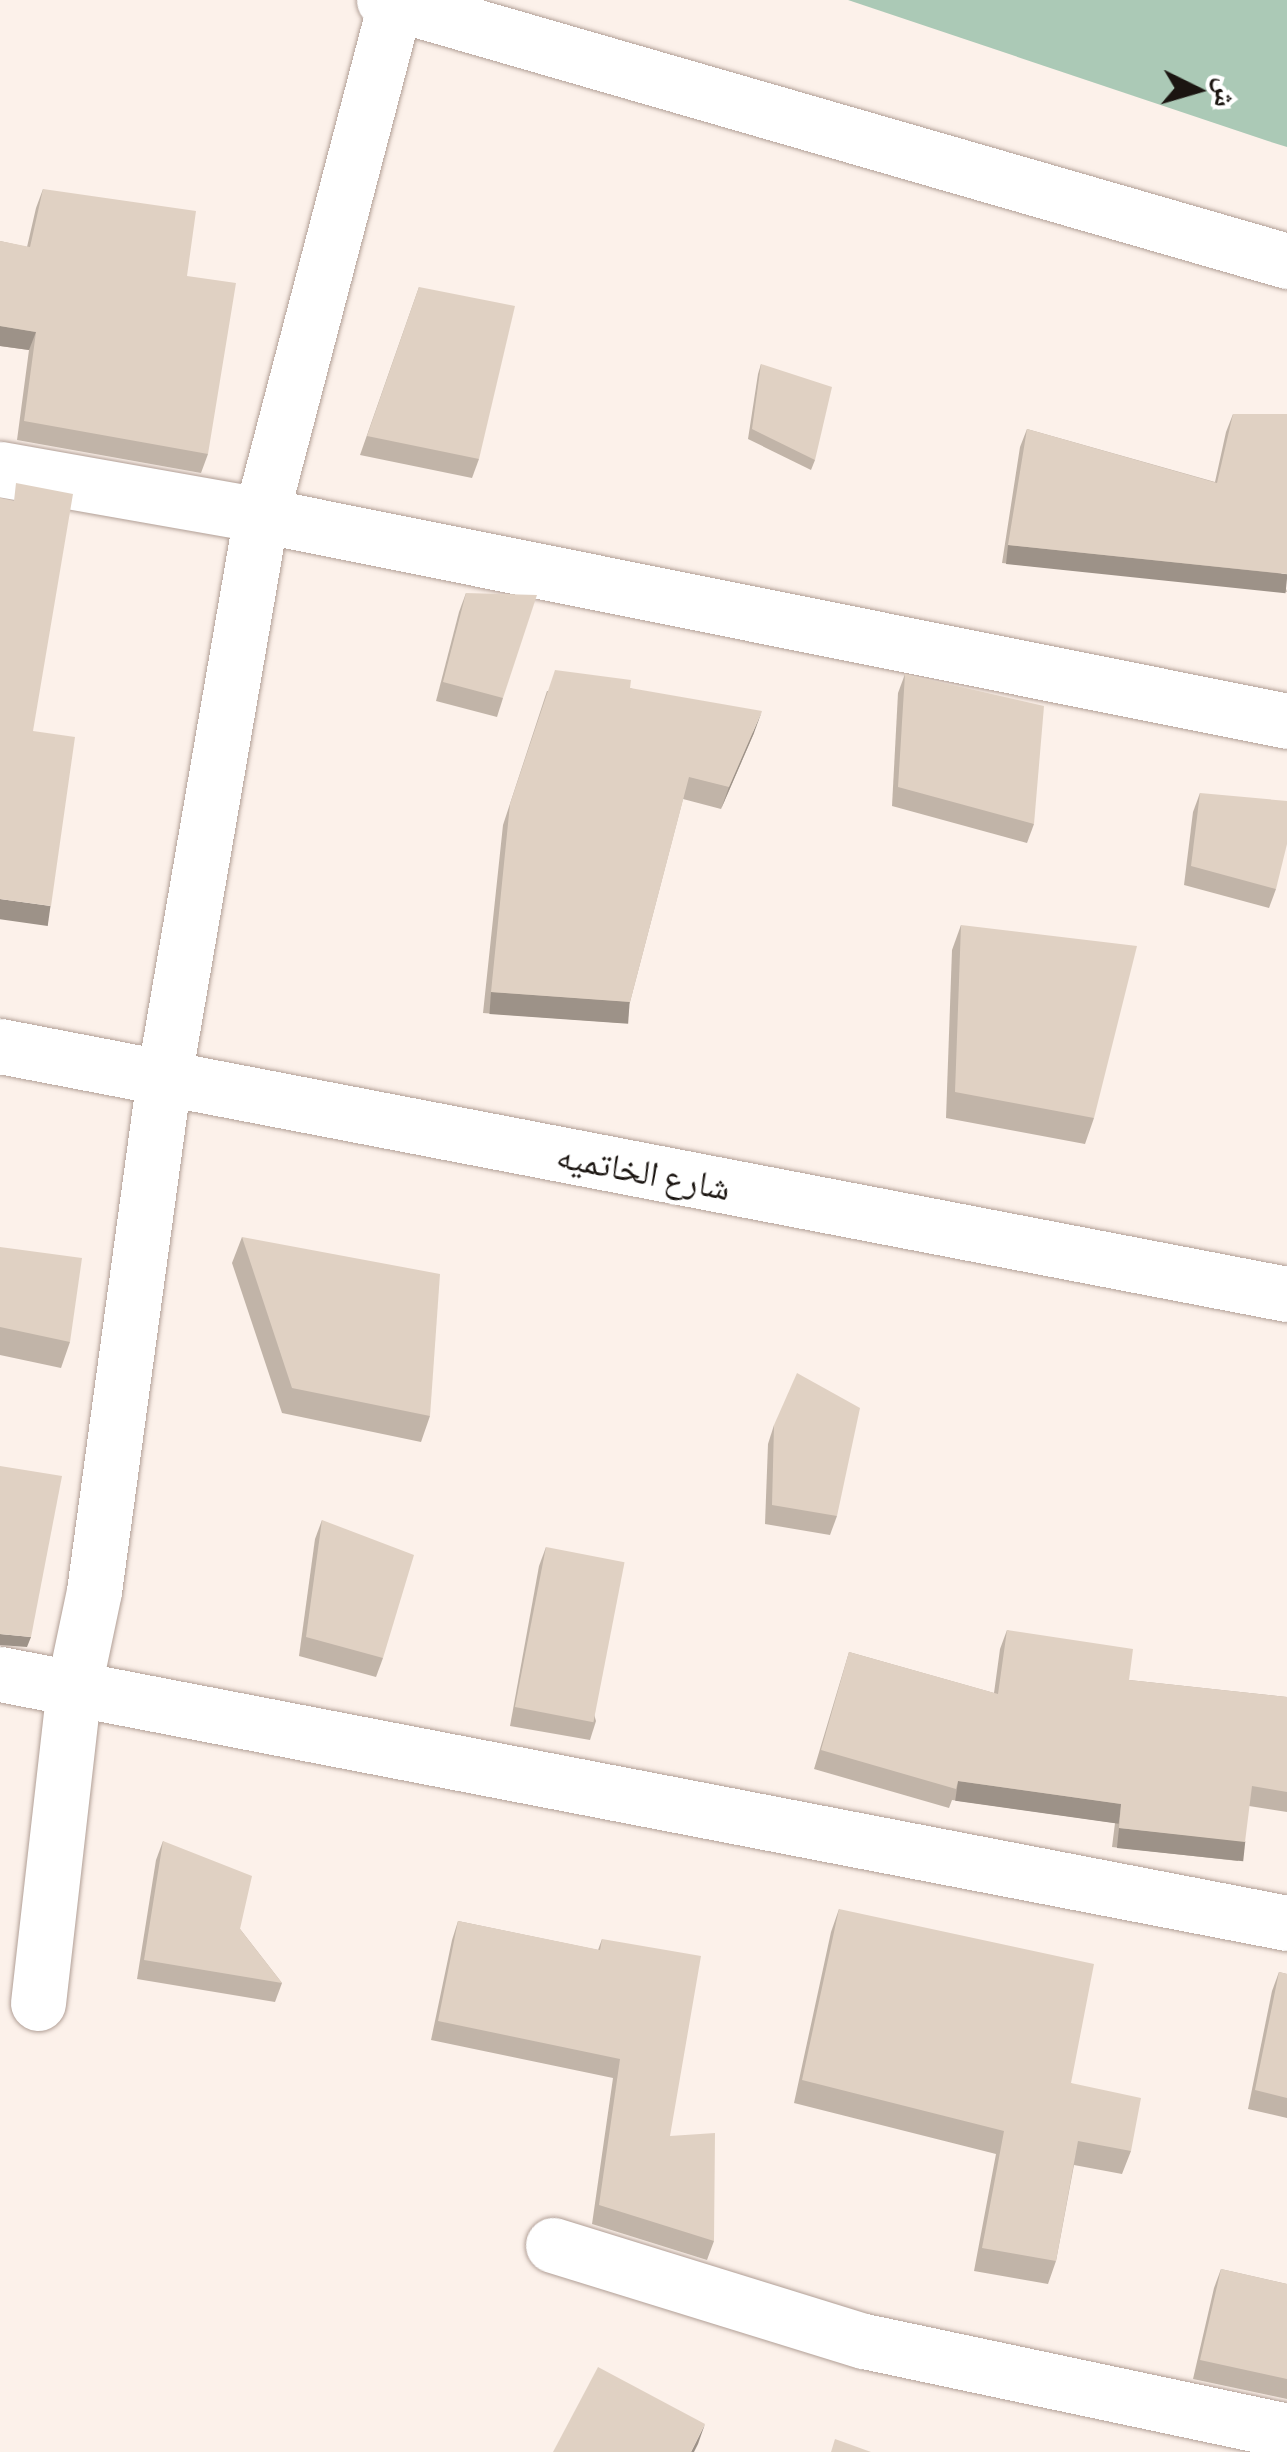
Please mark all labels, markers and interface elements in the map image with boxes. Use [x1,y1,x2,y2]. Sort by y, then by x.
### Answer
north arrow [1147,40,1247,140]
text: ش [1209,76,1245,109]
street label: شارع الخاتميه [554,1133,734,1207]

